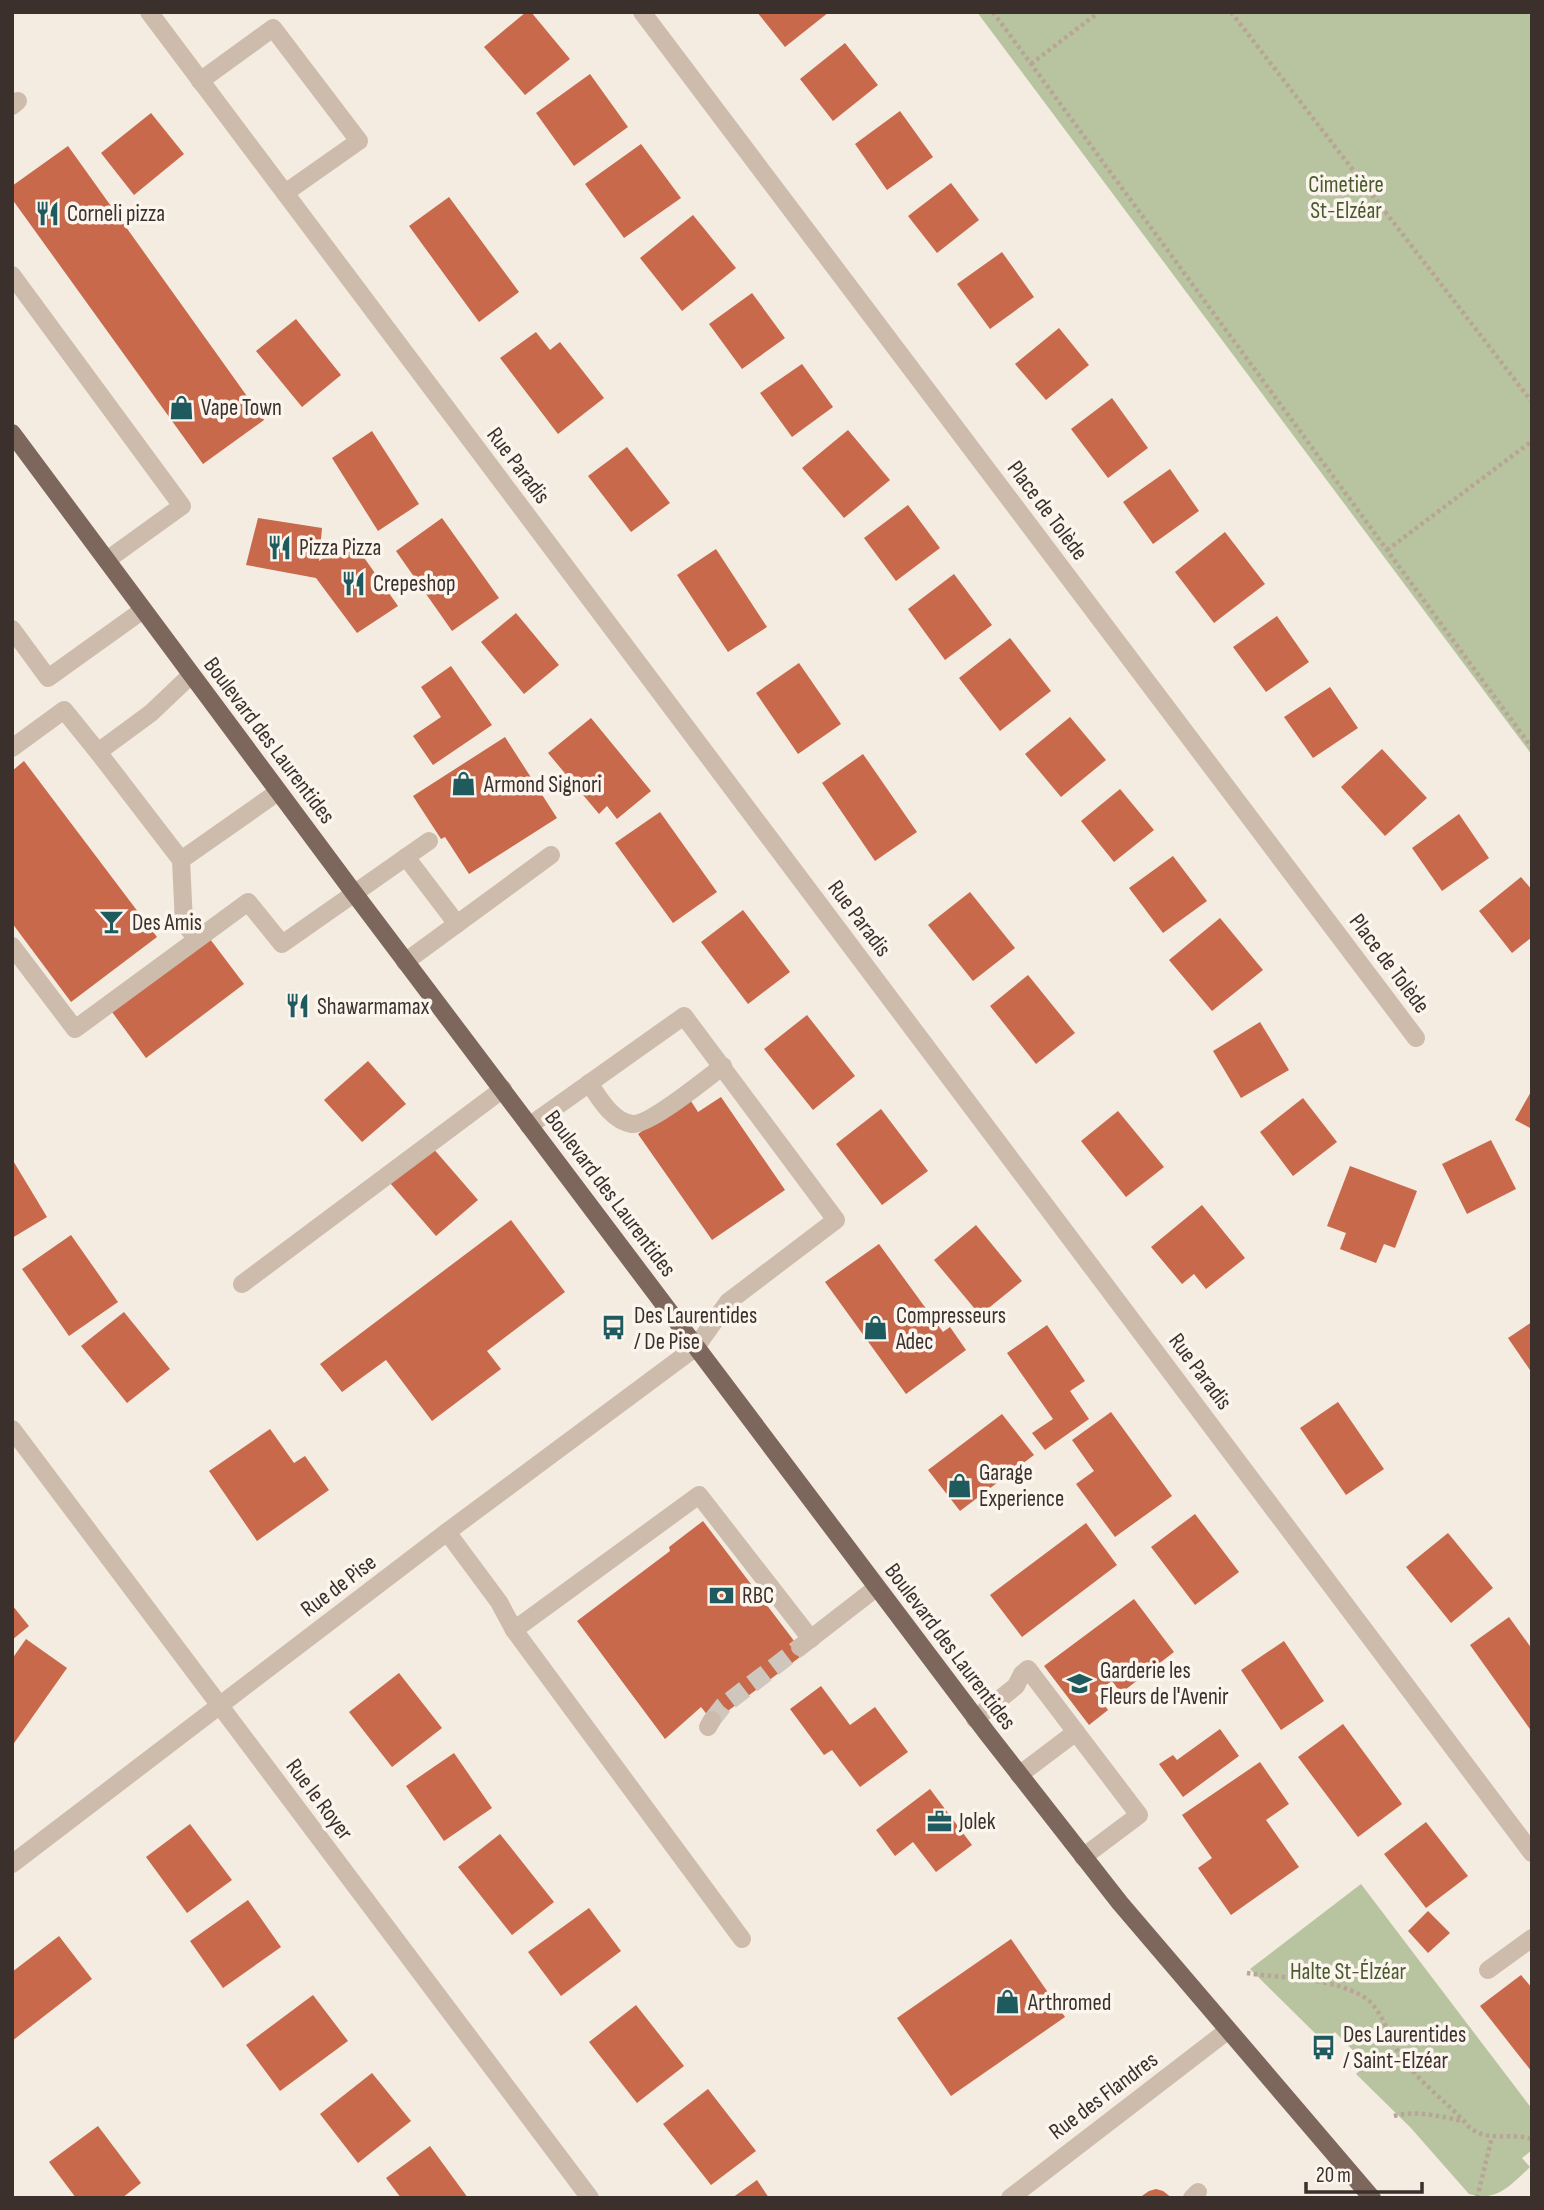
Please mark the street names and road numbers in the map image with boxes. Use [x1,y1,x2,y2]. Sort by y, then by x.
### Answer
street label: Rue Paradis [480,422,556,509]
street label: Place de Tolède [1001,455,1094,566]
street label: Boulevard des Laurentides [197,652,341,829]
street label: Rue Paradis [821,875,897,962]
street label: Place de Tolède [1343,908,1436,1019]
street label: Boulevard des Laurentides [538,1105,682,1282]
street label: Rue Paradis [1162,1328,1238,1415]
street label: Rue de Pise [295,1548,382,1623]
street label: Boulevard des Laurentides [878,1558,1022,1735]
street label: Rue le Royer [280,1753,359,1846]
street label: Rue des Flandres [1044,2046,1164,2146]

